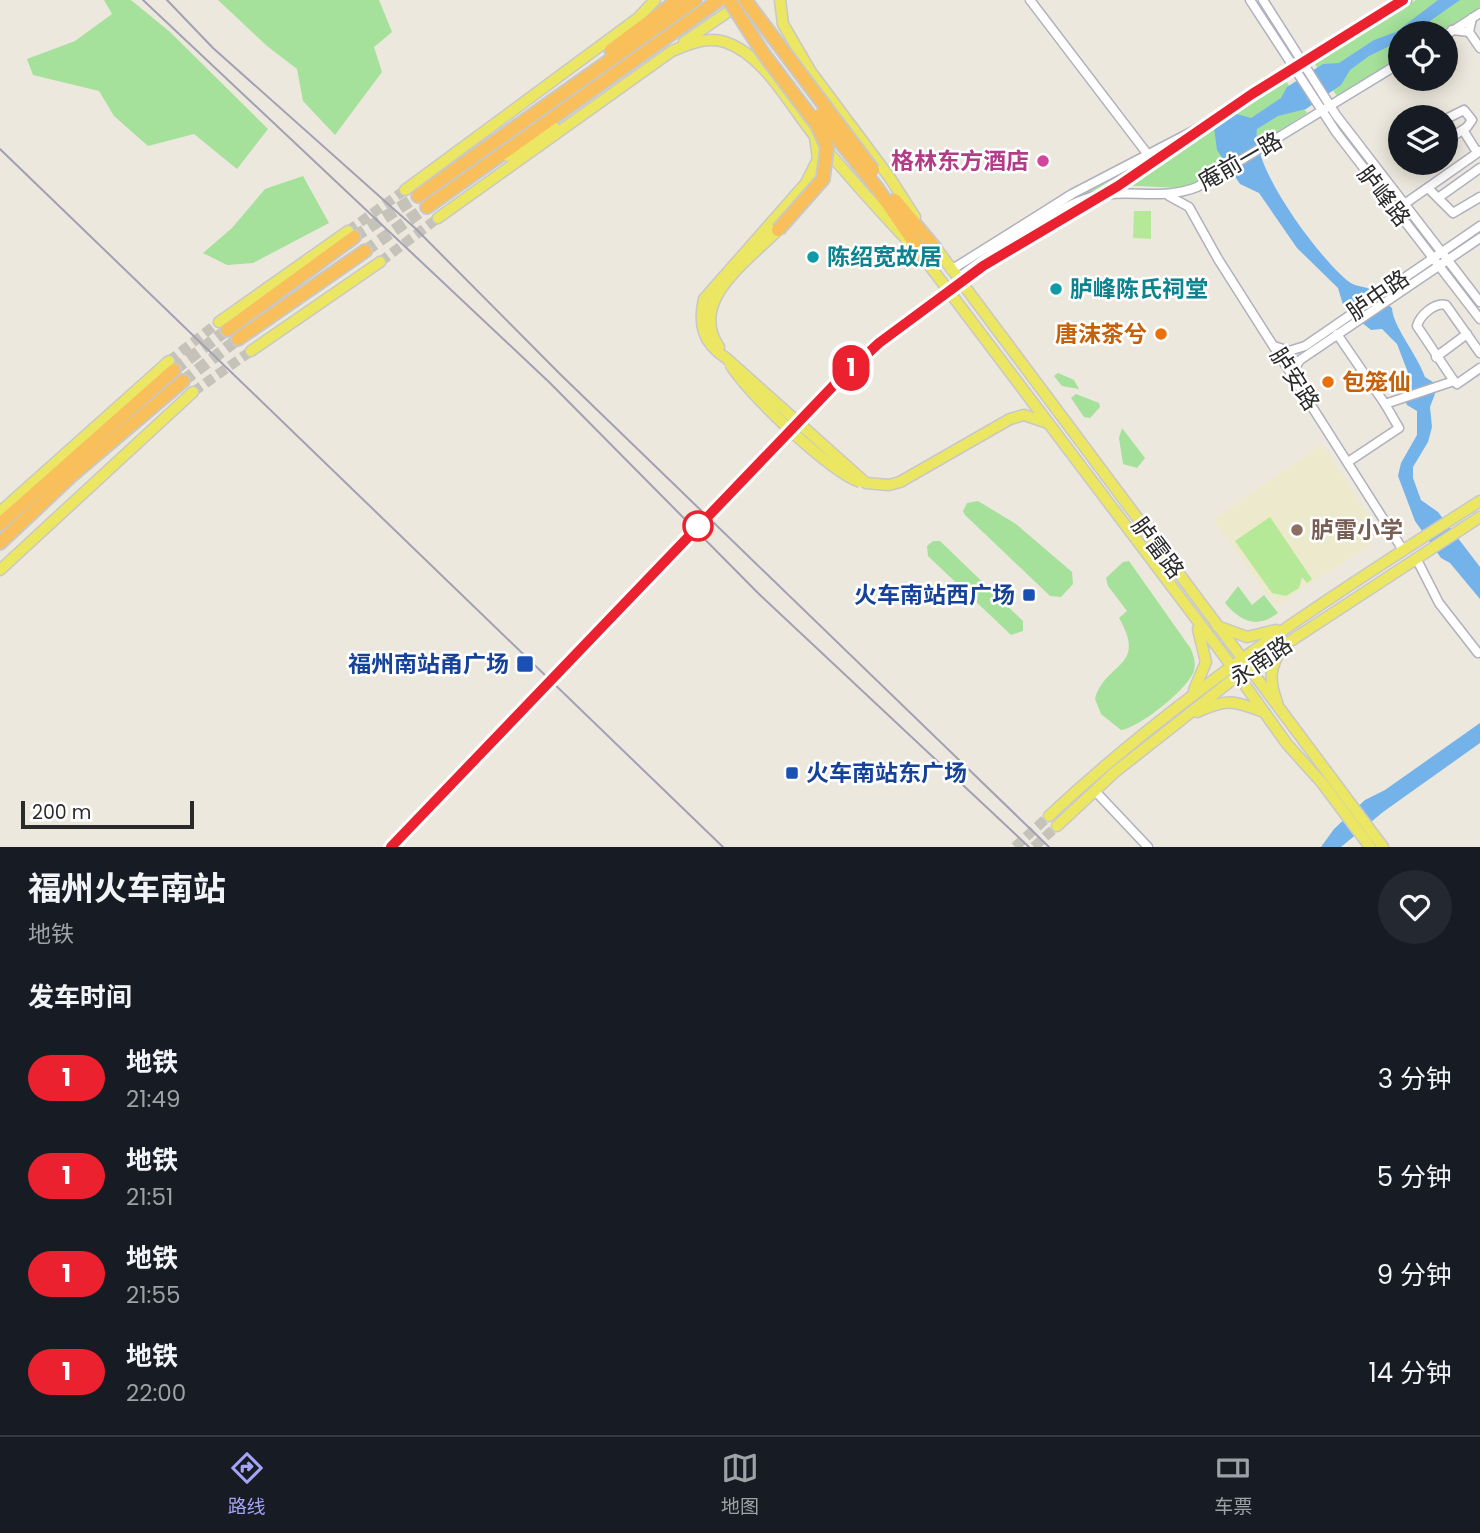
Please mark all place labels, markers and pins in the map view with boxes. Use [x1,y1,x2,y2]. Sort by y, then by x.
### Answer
place label: 格林东方酒店 [891,145,1029,177]
marker: 格林东方酒店 [1035,153,1051,169]
place label: 陈绍宽故居 [827,241,942,273]
marker: 陈绍宽故居 [805,249,821,265]
place label: 胪峰陈氏祠堂 [1070,273,1208,305]
marker: 胪峰陈氏祠堂 [1048,281,1064,297]
place label: 唐沫茶兮 [1055,318,1147,350]
marker: 唐沫茶兮 [1153,326,1169,342]
place label: 包笼仙 [1342,366,1411,398]
marker: 包笼仙 [1320,374,1336,390]
unlabelled marker [683,511,713,541]
place label: 胪雷小学 [1311,514,1403,546]
marker: 胪雷小学 [1289,522,1305,538]
place label: 火车南站西广场 [854,579,1015,611]
marker: 火车南站西广场 [1021,587,1037,603]
place label: 福州南站甬广场 [348,648,509,680]
marker: 福州南站甬广场 [515,654,535,674]
place label: 火车南站东广场 [806,757,967,789]
marker: 火车南站东广场 [784,765,800,781]

